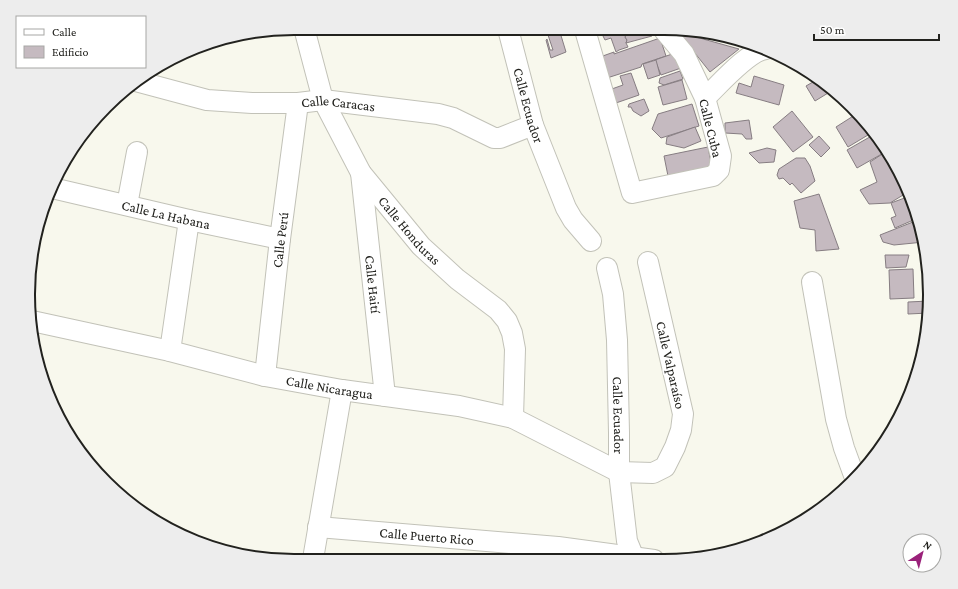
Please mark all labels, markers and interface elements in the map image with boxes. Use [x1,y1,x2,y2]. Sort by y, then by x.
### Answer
legend [16,16,146,68]
scale bar [814,16,939,42]
text: 50 m [820,23,845,37]
text: Calle [52,25,76,39]
text: Edificio [52,45,89,59]
street label: Calle Ecuador [510,66,547,145]
street label: Calle Caracas [300,92,376,114]
street label: Calle Cuba [696,97,726,160]
street label: Calle Honduras [375,193,444,268]
street label: Calle La Habana [120,197,212,232]
street label: Calle Perú [269,210,292,269]
street label: Calle Haití [362,254,384,315]
street label: Calle Valparaíso [653,320,689,410]
street label: Calle Nicaragua [285,372,375,402]
street label: Calle Ecuador [610,376,627,454]
street label: Calle Puerto Rico [379,524,475,548]
north arrow [902,533,942,573]
text: N [921,538,935,552]

